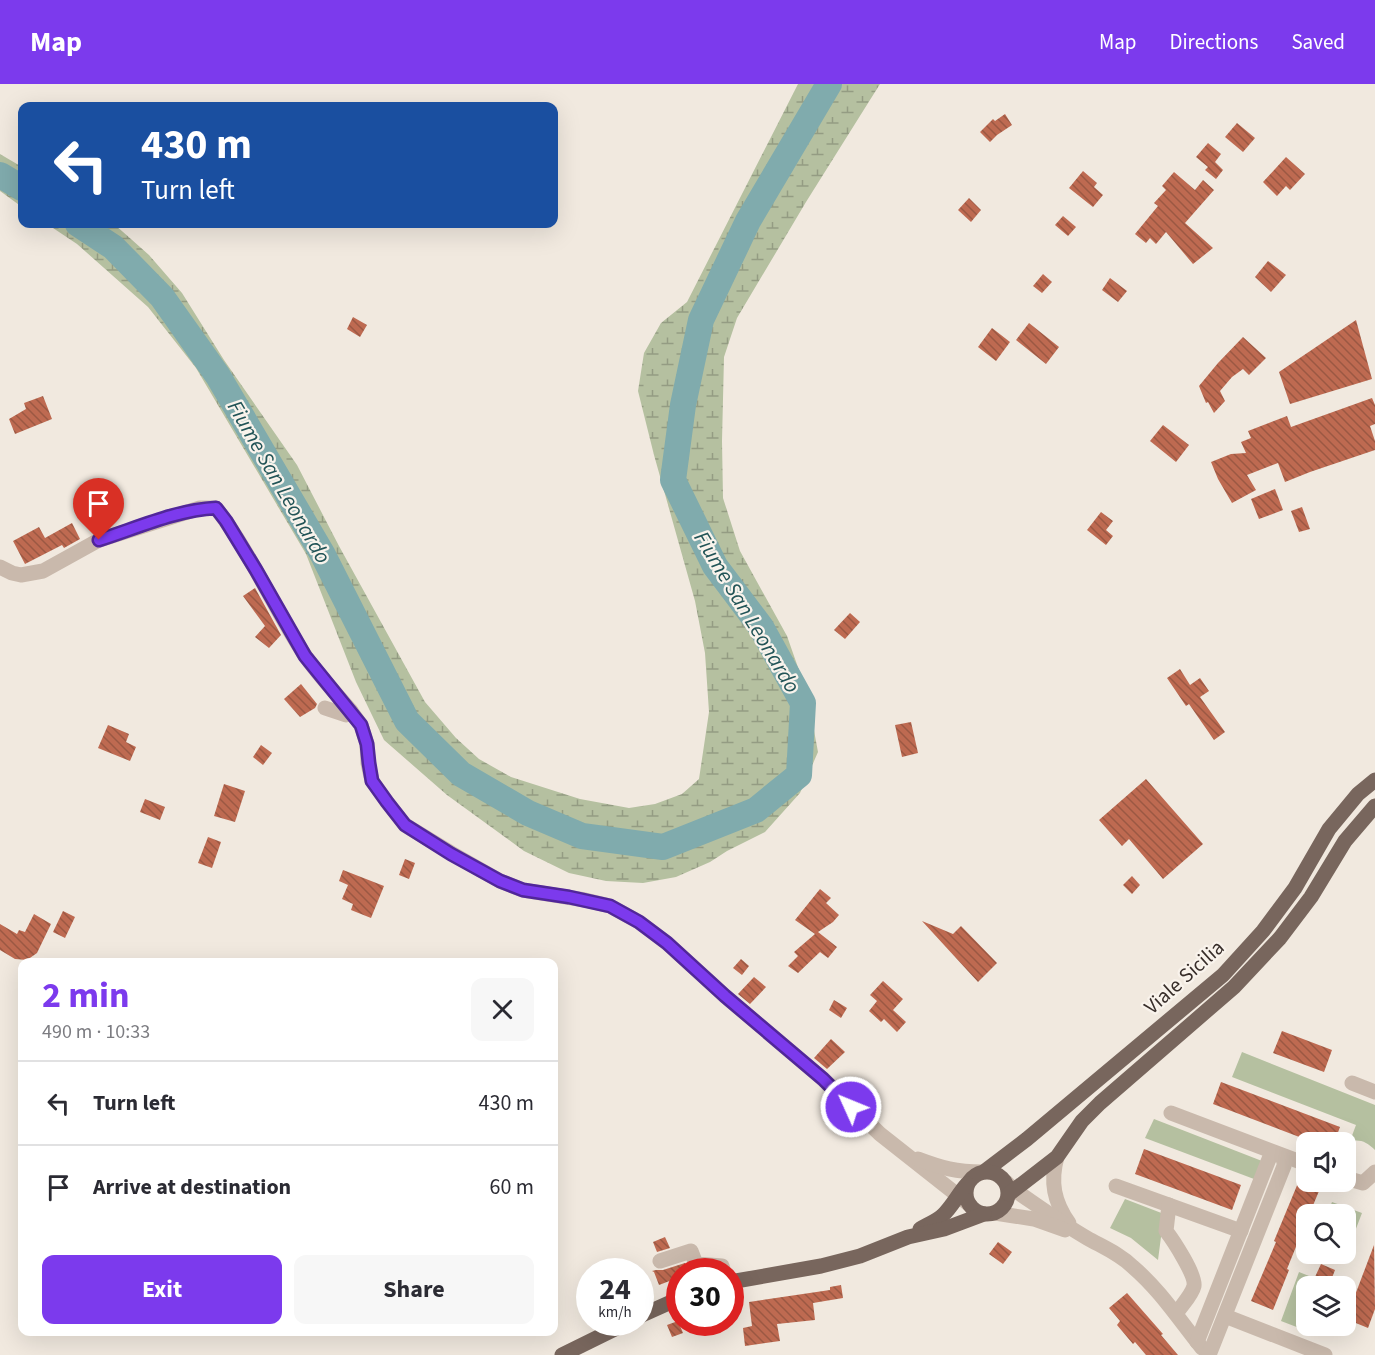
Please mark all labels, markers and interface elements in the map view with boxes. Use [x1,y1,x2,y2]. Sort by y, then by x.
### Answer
text: Map [30,22,82,62]
text: Map [1099,27,1137,57]
text: Directions [1170,27,1258,57]
text: Saved [1291,27,1345,57]
text: 430 m [141,115,252,175]
icon: left [42,126,120,204]
text: Turn left [141,171,235,210]
water label: Fiume San Leonardo [219,394,339,570]
pin [73,478,124,540]
icon: arrive [82,487,115,520]
water label: Fiume San Leonardo [686,525,808,699]
street label: Viale Sicilia [1137,933,1231,1021]
text: 2 min [42,970,130,1021]
button: close [471,978,534,1041]
text: 490 m · 10:33 [42,1018,150,1046]
position arrow [819,1075,883,1139]
icon: left [42,1087,75,1120]
text: Turn left [93,1087,175,1119]
text: 430 m [479,1087,534,1119]
map controls [1296,1132,1356,1336]
button: sound [1296,1132,1356,1192]
icon: arrive [42,1171,75,1204]
text: Arrive at destination [93,1171,291,1203]
text: 60 m [489,1171,534,1203]
button: search [1296,1204,1356,1264]
button: Exit [42,1255,282,1324]
button: Share [294,1255,534,1324]
speed limit sign: 30 [666,1258,744,1336]
text: 24 [599,1268,631,1311]
button: layers [1296,1276,1356,1336]
text: km/h [598,1302,632,1323]

